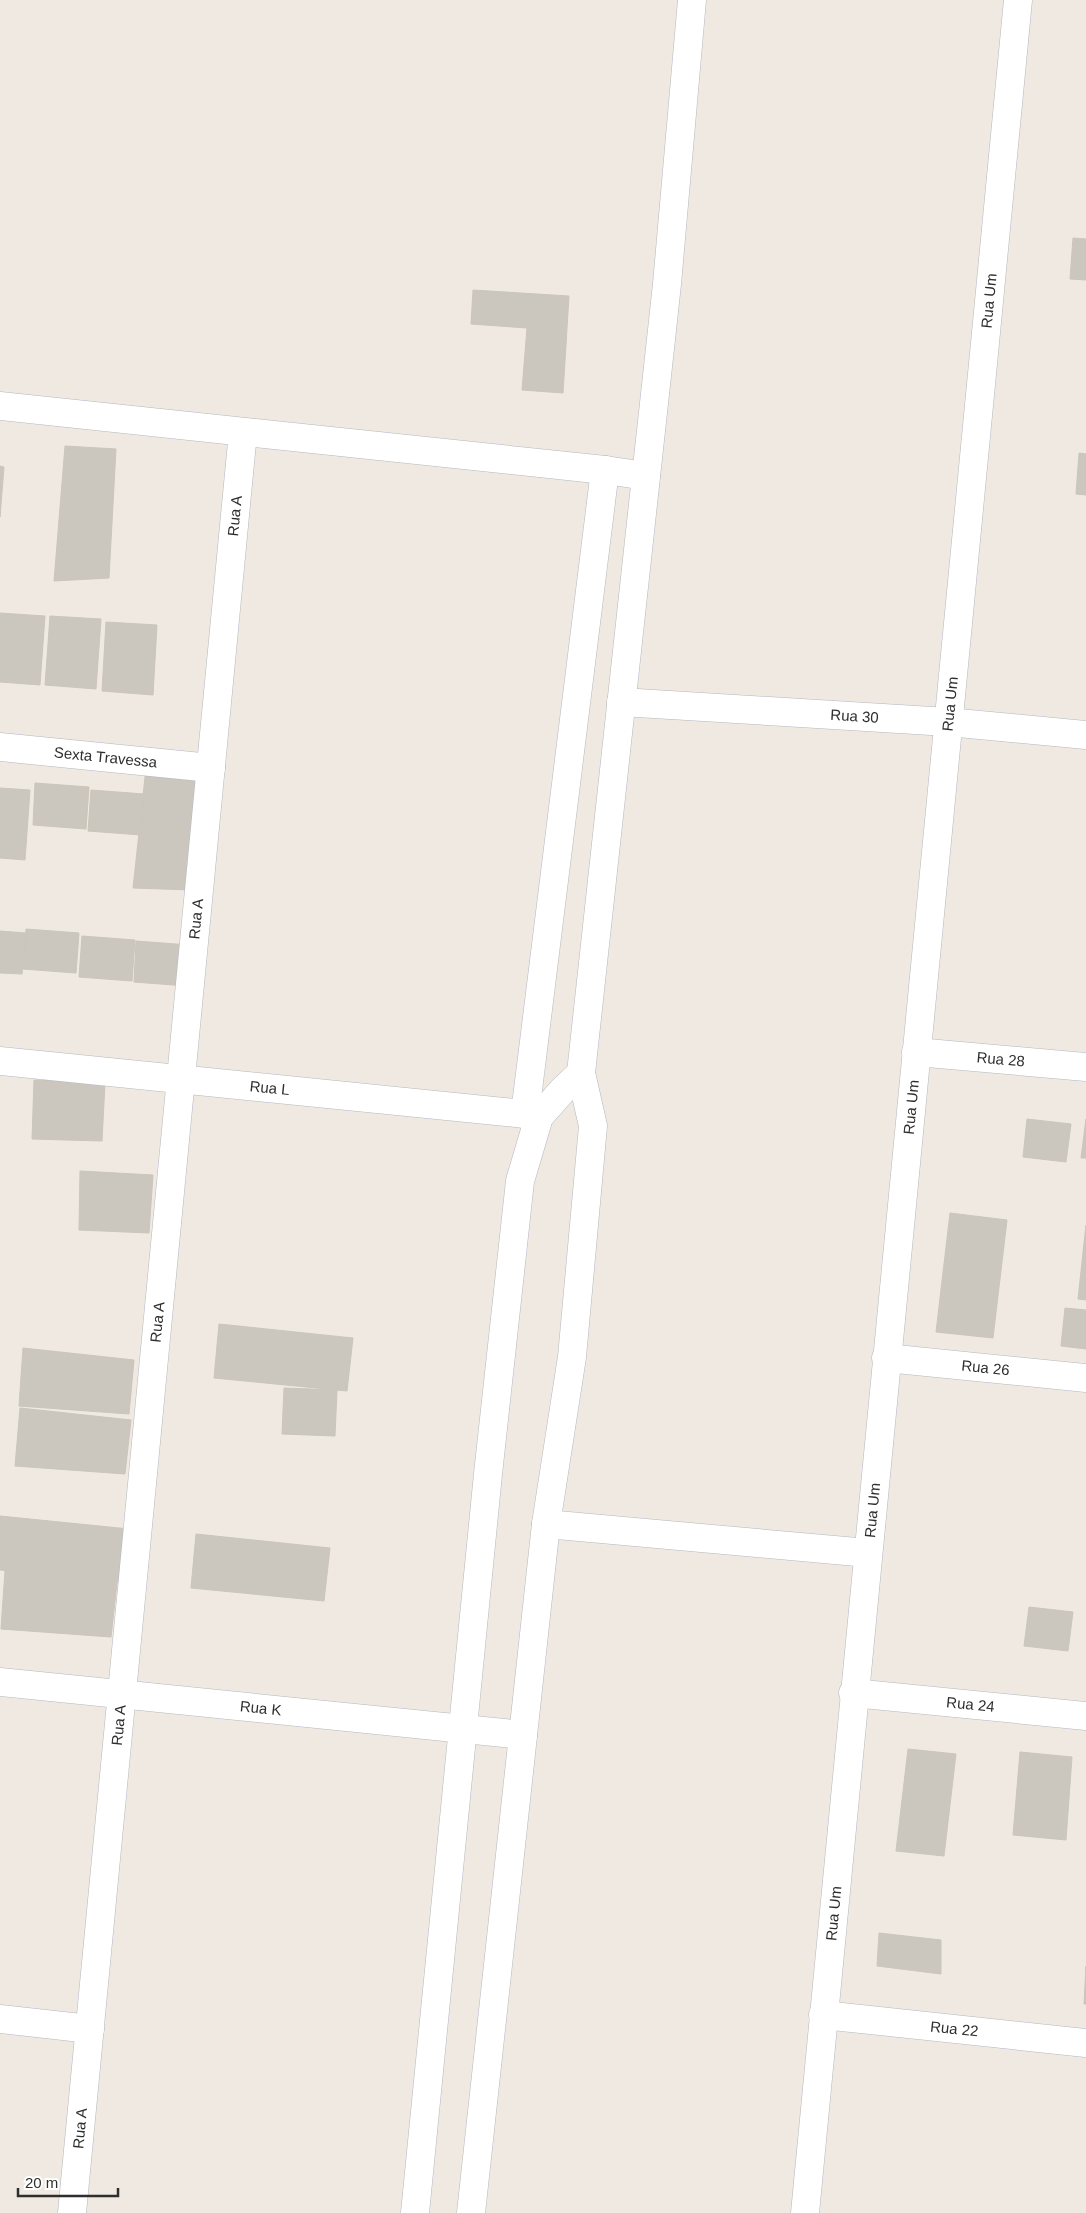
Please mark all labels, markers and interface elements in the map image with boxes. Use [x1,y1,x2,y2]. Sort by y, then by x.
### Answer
street label: Rua Um [977,273,1000,329]
street label: Rua A [224,495,245,537]
street label: Rua Um [939,676,961,732]
street label: Rua 30 [830,706,879,726]
street label: Sexta Travessa [53,743,158,771]
street label: Rua A [185,898,206,940]
street label: Rua 28 [976,1048,1026,1070]
street label: Rua L [249,1077,290,1098]
street label: Rua Um [900,1079,922,1135]
street label: Rua A [147,1301,167,1343]
street label: Rua 26 [961,1357,1010,1378]
street label: Rua Um [861,1482,883,1538]
street label: Rua 24 [946,1693,995,1715]
street label: Rua K [239,1697,282,1718]
street label: Rua A [108,1704,129,1746]
street label: Rua Um [822,1885,844,1942]
street label: Rua 22 [929,2017,979,2039]
street label: Rua A [69,2107,90,2150]
scale bar [18,2166,118,2198]
text: 20 m [25,2174,58,2191]

